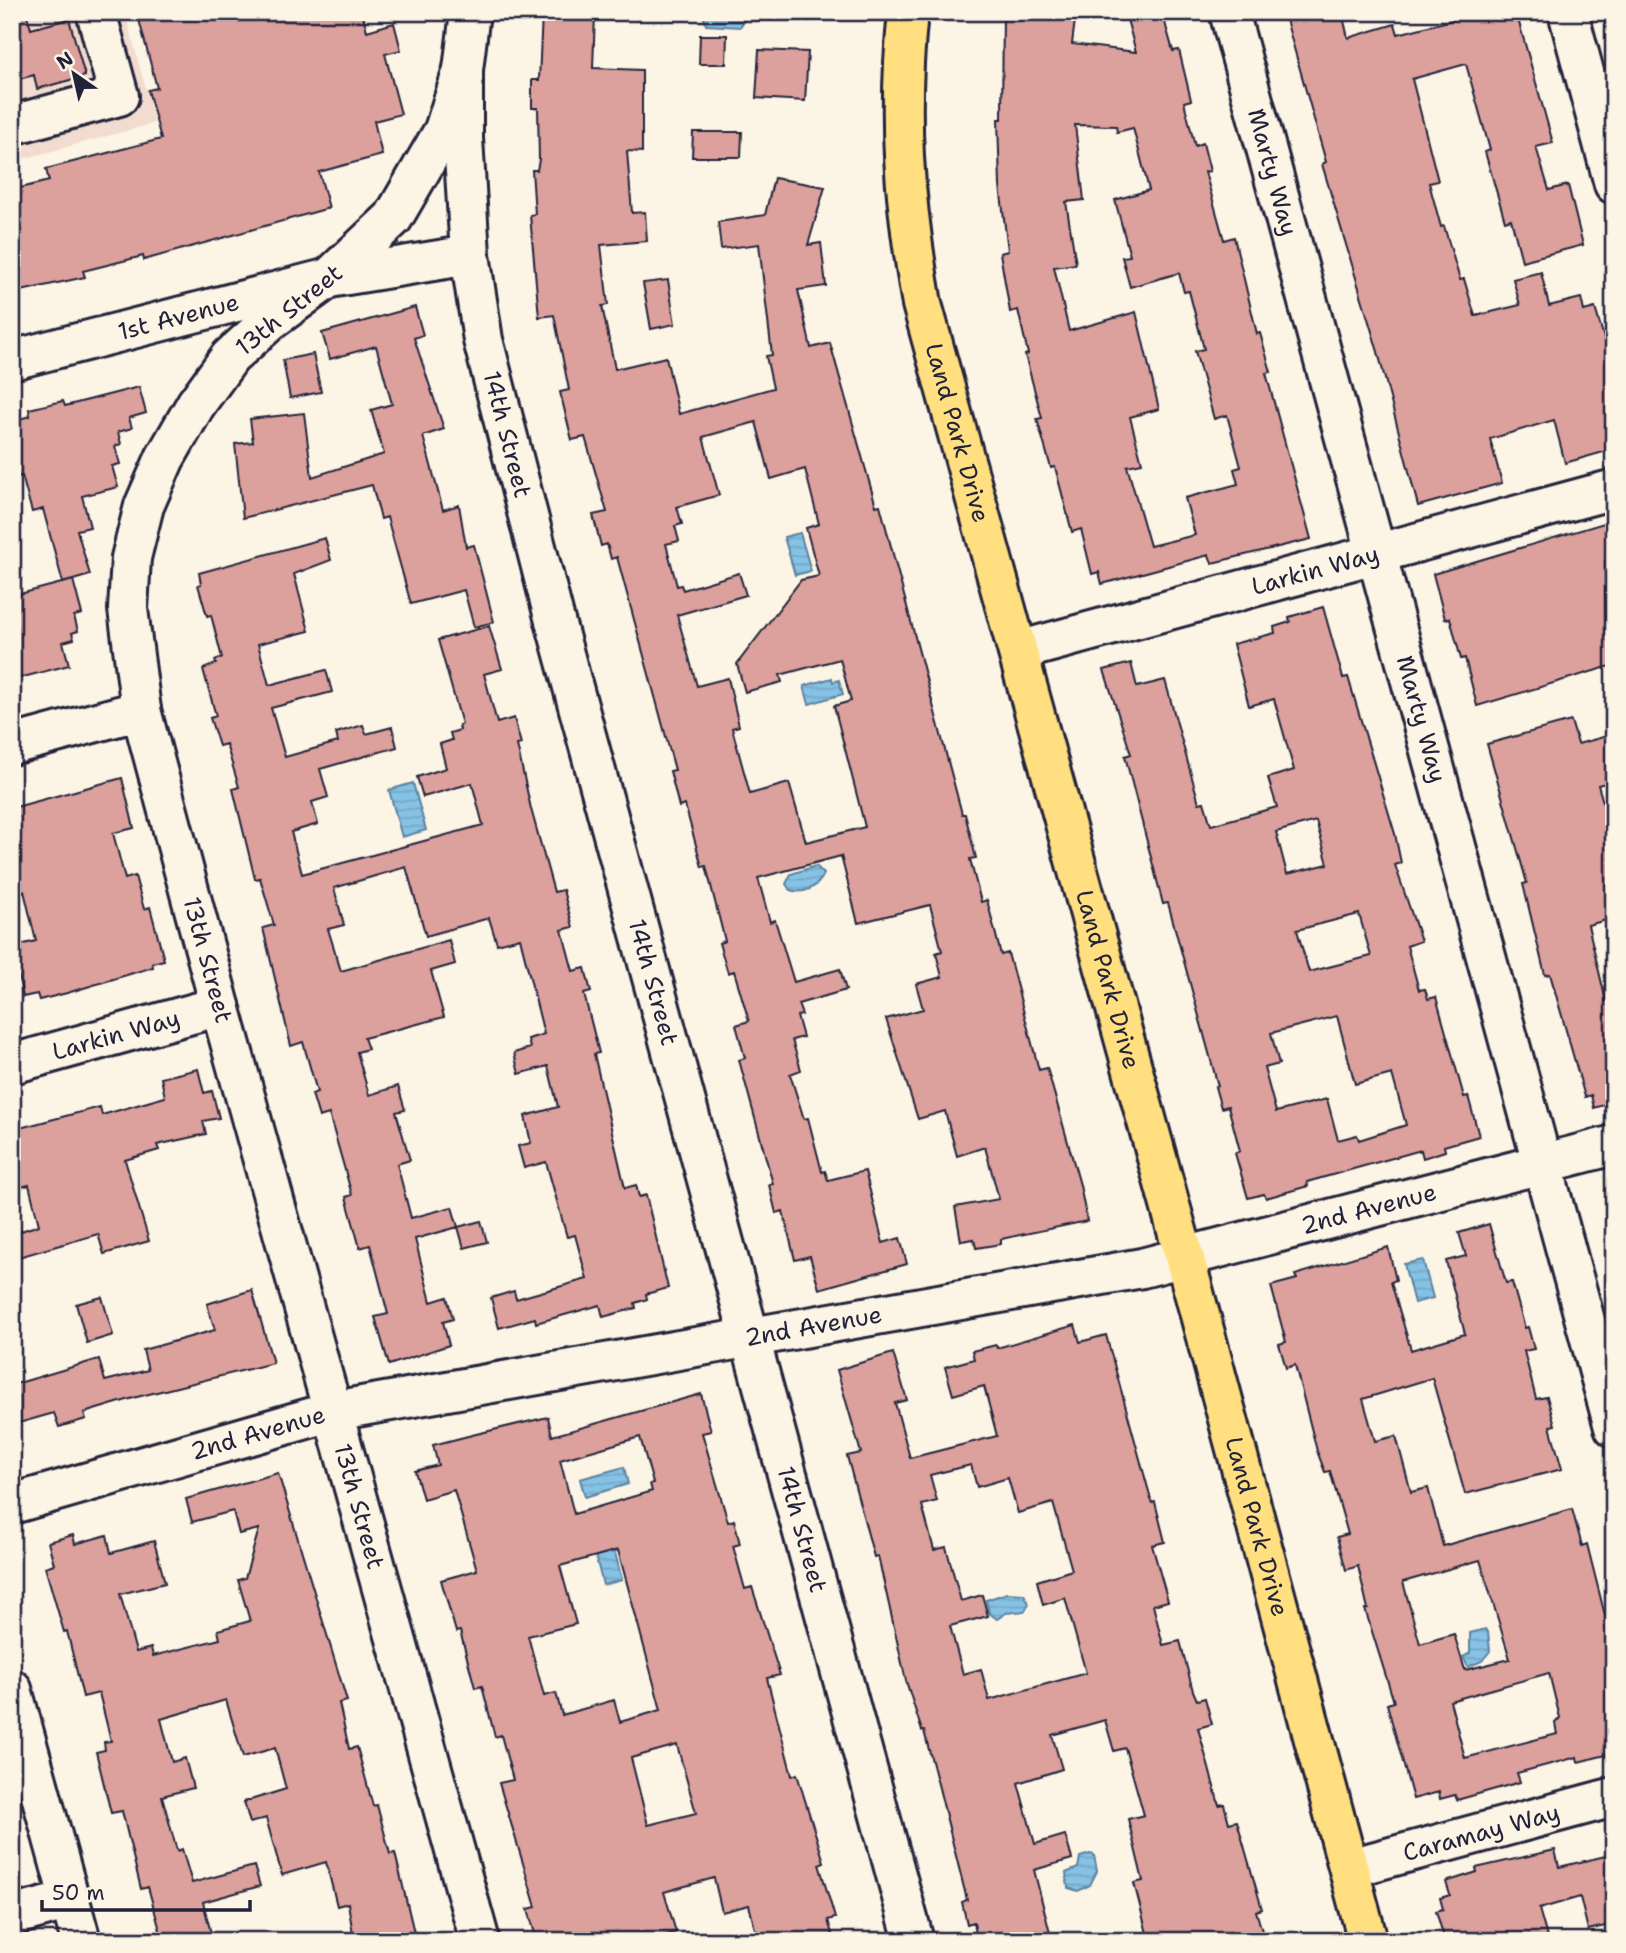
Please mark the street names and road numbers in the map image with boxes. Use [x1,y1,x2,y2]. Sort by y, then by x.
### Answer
street label: Marty Way [1240,105,1305,239]
street label: 13th Street [229,257,349,363]
street label: 1st Avenue [115,286,242,348]
street label: Land Park Drive [918,340,997,526]
street label: 14th Street [476,368,539,501]
street label: Larkin Way [1248,538,1383,603]
street label: Marty Way [1389,652,1454,787]
street label: Land Park Drive [1068,886,1148,1073]
street label: 13th Street [176,893,240,1027]
street label: 14th Street [621,915,686,1049]
street label: Larkin Way [49,1002,183,1068]
street label: 2nd Avenue [1298,1176,1440,1242]
street label: 2nd Avenue [742,1298,884,1354]
street label: 2nd Avenue [187,1398,329,1468]
street label: Land Park Drive [1217,1433,1296,1620]
street label: 13th Street [326,1440,392,1573]
street label: 14th Street [770,1463,834,1596]
street label: Caramay Way [1399,1796,1563,1869]

